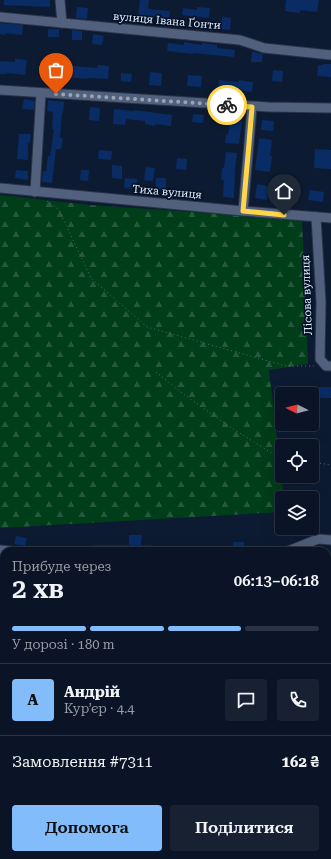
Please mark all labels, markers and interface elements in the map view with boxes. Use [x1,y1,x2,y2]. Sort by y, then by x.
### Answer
street label: вулиця Івана Ґонти [113,10,221,32]
pin [39,53,73,94]
icon: bag [45,59,67,81]
courier [207,85,247,125]
icon: bike [216,94,238,116]
pin [267,174,301,215]
icon: home [273,180,295,202]
street label: Тиха вулиця [132,182,202,202]
street label: Лісова вулиця [299,255,315,335]
north arrow [275,387,319,431]
map controls [275,387,319,535]
button: locate [275,439,319,483]
button: layers [275,491,319,535]
text: Прибуде через [12,559,111,574]
text: 06:13–06:18 [234,572,319,590]
text: 2 хв [12,574,64,604]
text: У дорозі · 180 m [12,637,115,652]
button: chat [225,679,267,721]
button: phone [277,679,319,721]
text: Андрій [64,683,120,701]
text: А [28,691,38,709]
text: Кур’єр · 4.4 [64,701,135,716]
text: Замовлення #7311 [12,753,153,771]
text: 162 ₴ [282,753,319,771]
button: Допомога [12,805,162,851]
button: Поділитися [170,805,319,851]

